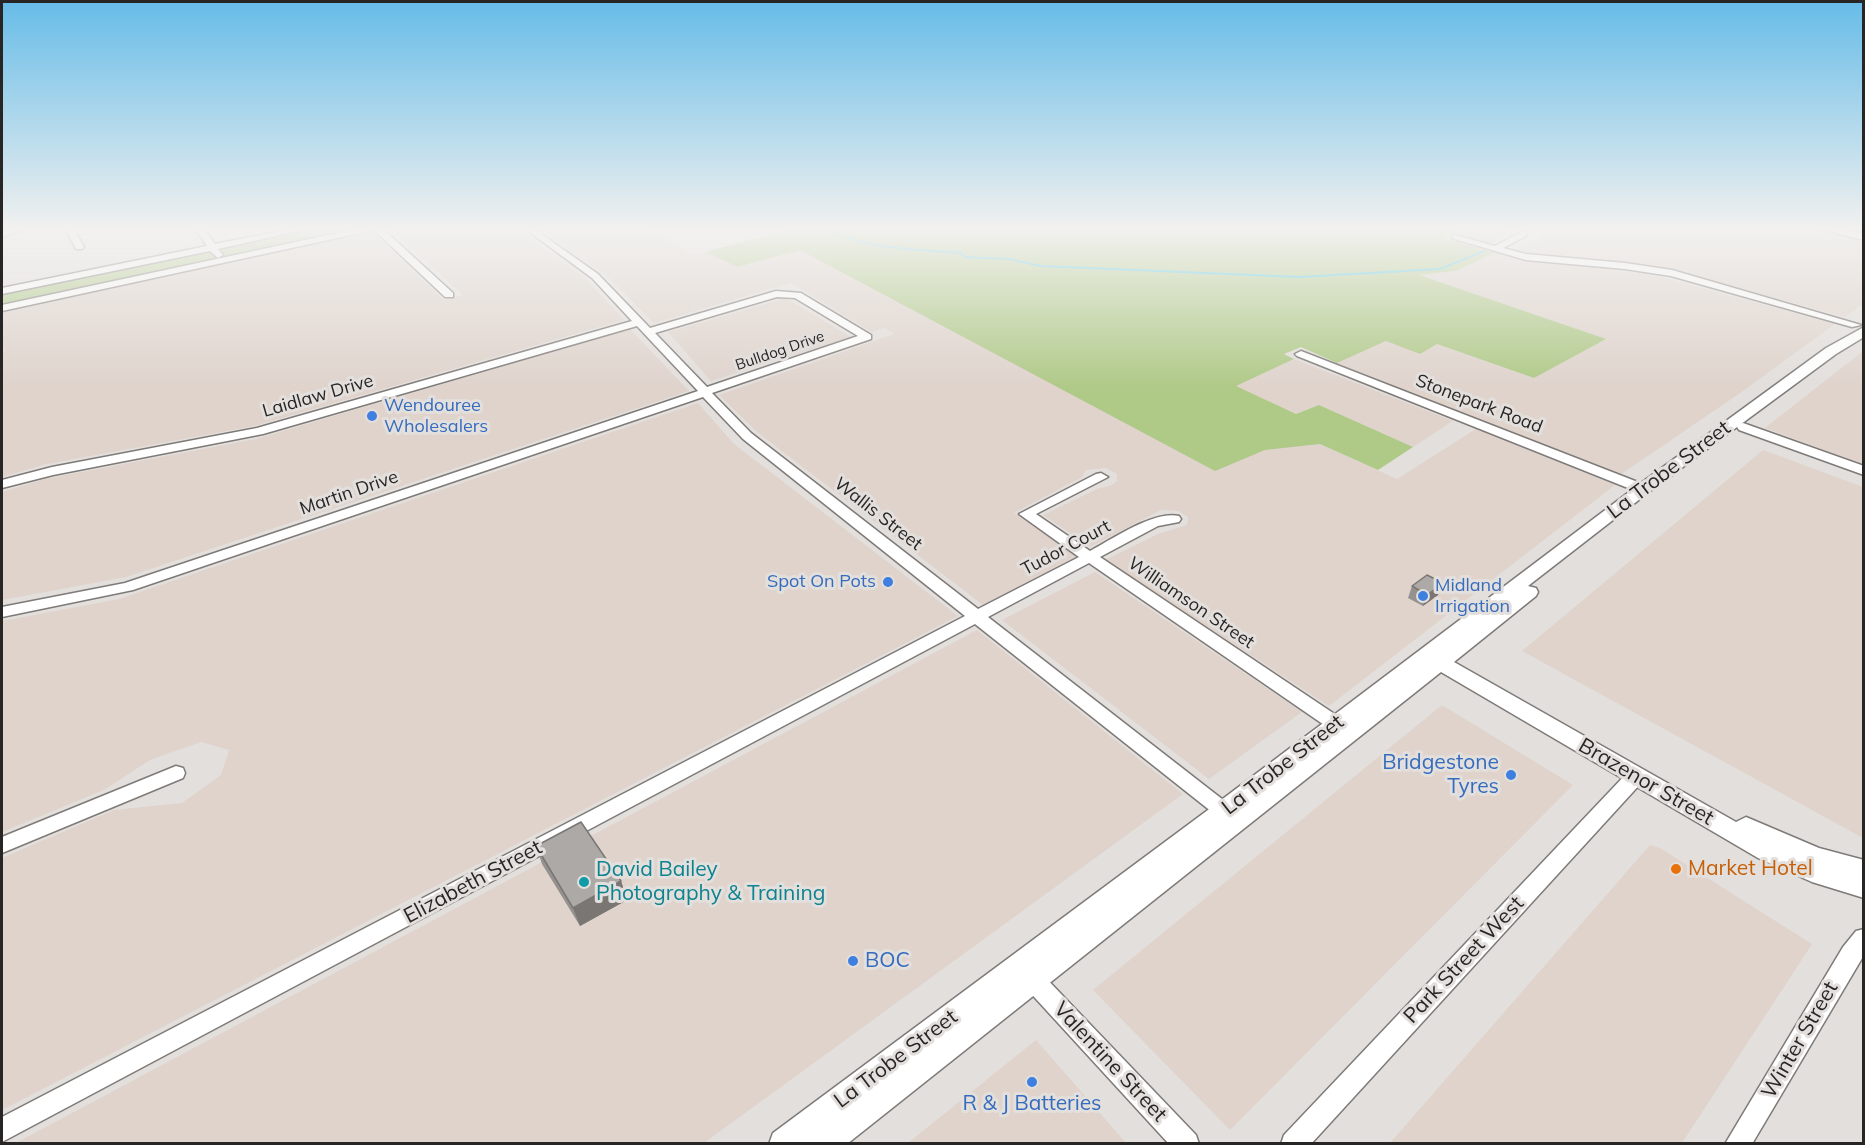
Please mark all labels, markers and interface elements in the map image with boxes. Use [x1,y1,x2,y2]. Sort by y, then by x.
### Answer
street label: Bulldog Drive [733,327,827,375]
street label: Laidlaw Drive [260,370,376,422]
street label: Stonepark Road [1412,370,1546,438]
place label: Wendouree Wholesalers [384,395,488,438]
marker: Wendouree Wholesalers [365,409,379,423]
street label: La Trobe Street [1602,416,1736,524]
street label: Martin Drive [297,466,401,520]
street label: Wallis Street [830,473,926,555]
street label: Tudor Court [1018,515,1114,581]
street label: Williamson Street [1124,553,1258,653]
place label: Spot On Pots [767,571,876,593]
marker: Spot On Pots [881,575,895,589]
place label: Midland Irrigation [1435,575,1510,618]
marker: Midland Irrigation [1416,589,1430,603]
street label: La Trobe Street [1217,710,1349,820]
street label: Brazenor Street [1574,733,1718,831]
place label: Bridgestone Tyres [1382,750,1499,800]
marker: Bridgestone Tyres [1504,768,1518,782]
street label: Elizabeth Street [400,835,546,929]
place label: Market Hotel [1688,856,1813,882]
place label: David Bailey Photography & Training [596,857,825,907]
marker: Market Hotel [1669,862,1683,876]
marker: David Bailey Photography & Training [577,875,591,889]
street label: Park Street West [1399,891,1529,1029]
place label: BOC [865,948,910,974]
marker: BOC [846,954,860,968]
street label: Winter Street [1756,977,1844,1103]
street label: Valentine Street [1048,997,1172,1127]
street label: La Trobe Street [829,1005,963,1113]
marker: R & J Batteries [1025,1075,1039,1089]
place label: R & J Batteries [962,1091,1102,1117]

